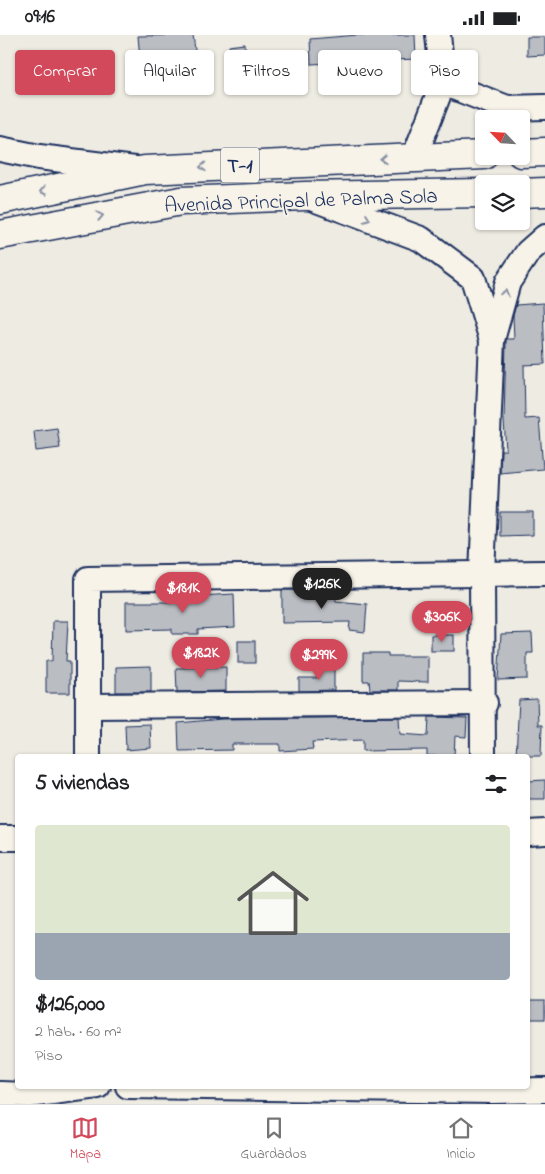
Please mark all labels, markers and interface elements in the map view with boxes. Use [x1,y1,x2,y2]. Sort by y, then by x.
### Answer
text: 09:16 [25,4,55,31]
chip: Comprar [15,50,115,95]
chip: Alquilar [125,50,214,95]
chip: Filtros [224,50,308,95]
chip: Nuevo [318,50,401,95]
chip: Piso [411,50,478,95]
north arrow [475,110,530,165]
map controls [475,110,530,230]
road number: T-1 [221,147,259,183]
one-way arrow [378,154,386,165]
one-way arrow [199,162,207,173]
button: layers [475,175,530,230]
street label: Avenida Principal de Palma Sola [164,182,438,222]
one-way arrow [38,185,47,196]
one-way arrow [95,212,104,222]
one-way arrow [362,213,371,223]
one-way arrow [499,289,510,298]
pin: $126K [287,567,357,610]
pin: $181K [148,571,218,614]
text: $126K [303,572,341,596]
text: $181K [166,576,200,600]
pin: $306K [407,601,477,643]
text: $306K [423,605,461,629]
pin: $182K [166,637,236,679]
pin: $299K [284,639,354,681]
text: $182K [183,641,219,665]
text: $299K [301,643,337,667]
text: 5 viviendas [35,769,130,799]
icon: filters [482,770,510,798]
icon: home [228,858,318,948]
text: $126,000 [35,990,105,1020]
text: 2 hab. · 60 m² [35,1020,121,1044]
text: Piso [35,1044,63,1068]
tab: Mapa [70,1114,101,1165]
tab: Guardados [241,1114,307,1165]
tab: Inicio [446,1114,475,1165]

